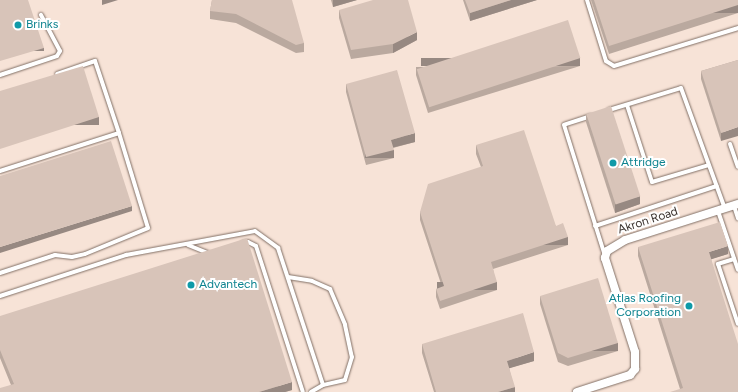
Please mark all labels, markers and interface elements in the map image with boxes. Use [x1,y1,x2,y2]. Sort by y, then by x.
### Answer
place label: Brinks [26,18,58,32]
marker: Brinks [13,20,23,30]
place label: Attridge [621,156,666,170]
marker: Attridge [608,158,618,168]
street label: Akron Road [616,205,680,237]
place label: Advantech [199,278,257,292]
marker: Advantech [186,280,196,290]
place label: Atlas Roofing Corporation [609,292,681,320]
marker: Atlas Roofing Corporation [684,301,694,311]

